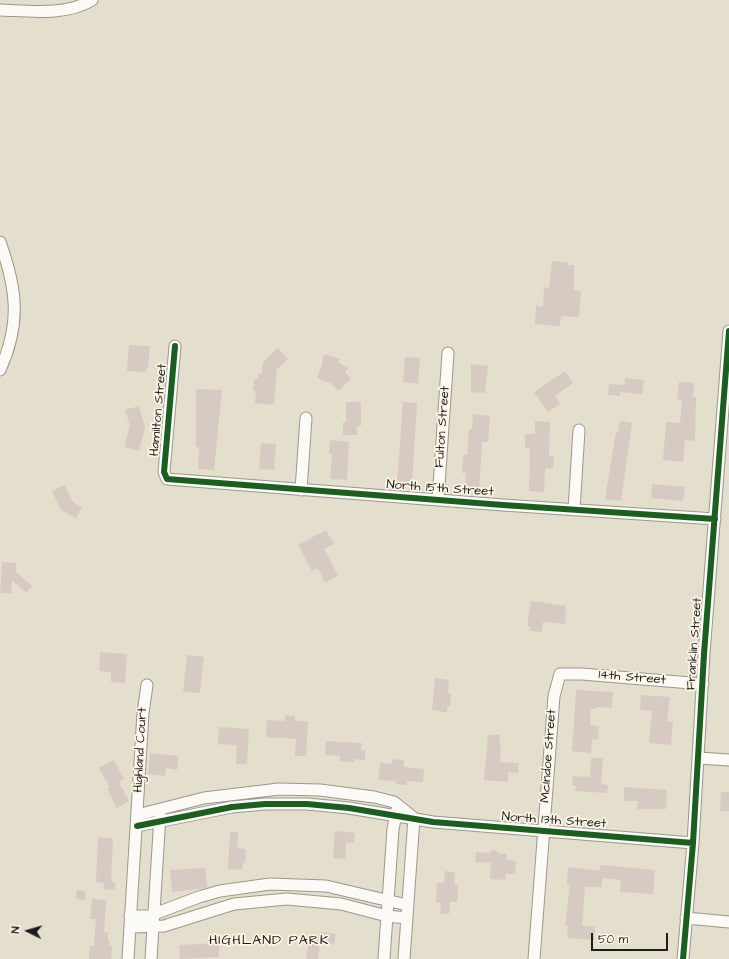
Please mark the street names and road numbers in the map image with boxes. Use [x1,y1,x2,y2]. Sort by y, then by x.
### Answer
street label: Hamilton Street [147,363,171,457]
street label: Fulton Street [432,386,454,468]
street label: North 15th Street [386,477,494,501]
street label: Franklin Street [684,597,706,691]
street label: 14th Street [598,667,666,689]
street label: Highland Court [131,707,151,793]
street label: McIndoe Street [538,709,560,803]
street label: North 13th Street [501,810,607,832]

